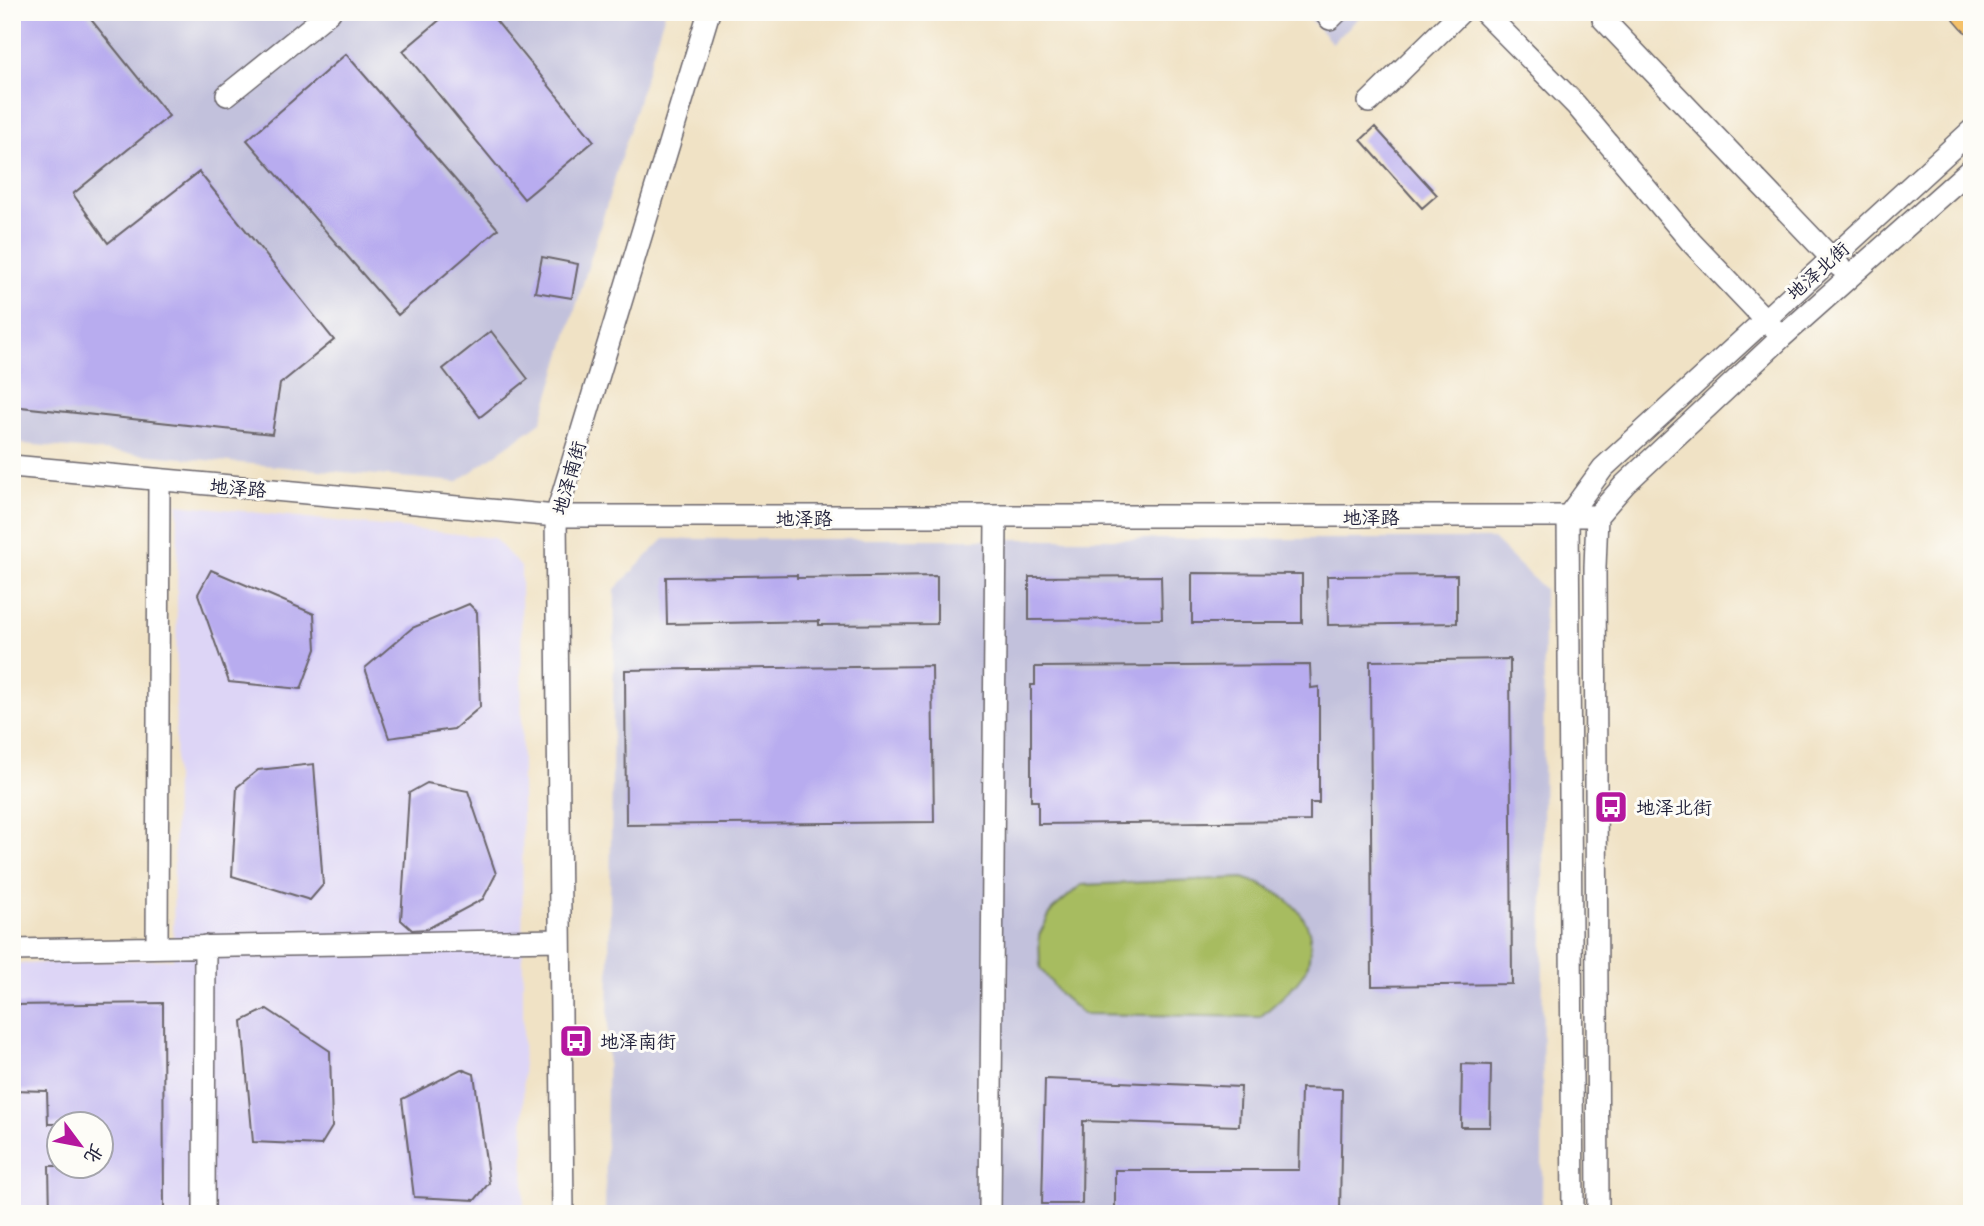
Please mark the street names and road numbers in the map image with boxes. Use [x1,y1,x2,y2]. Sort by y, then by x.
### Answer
street label: 地泽北街 [1781,236,1855,306]
street label: 地泽南街 [547,438,591,518]
street label: 地泽路 [209,473,267,503]
street label: 地泽路 [1342,505,1400,530]
street label: 地泽路 [775,506,833,531]

